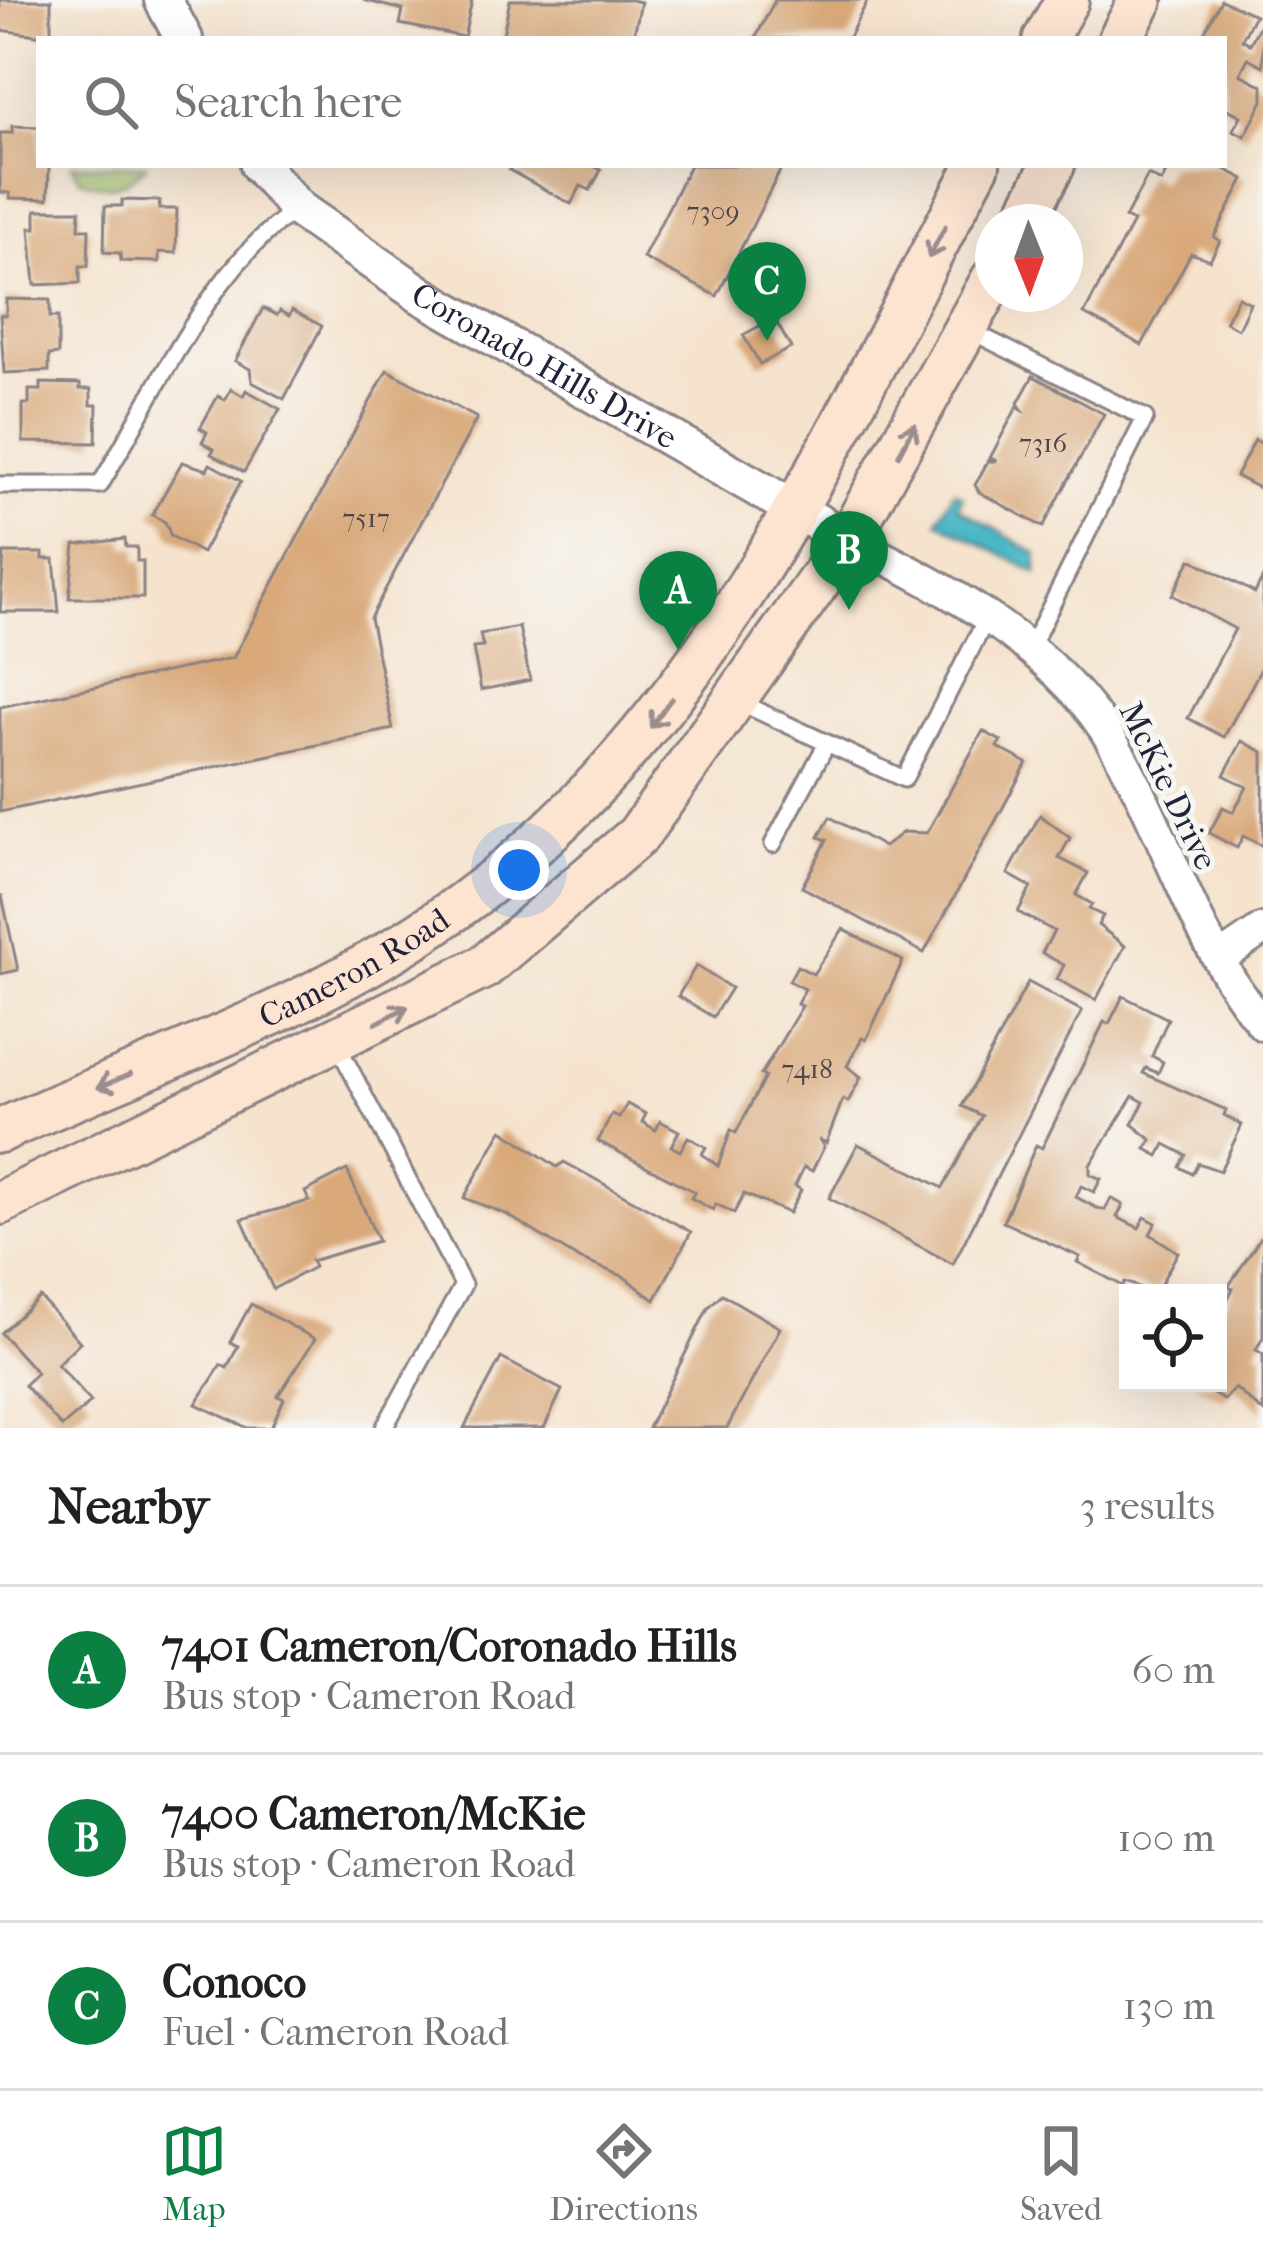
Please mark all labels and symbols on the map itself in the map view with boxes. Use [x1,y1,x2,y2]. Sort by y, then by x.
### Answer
house number: 7309 [686,195,740,227]
north arrow [975,204,1083,312]
one-way arrow [925,223,948,258]
pin: C [728,242,806,341]
street label: Coronado Hills Drive [405,274,684,457]
one-way arrow [896,423,919,458]
house number: 7316 [1019,427,1067,459]
house number: 7517 [342,502,390,534]
pin: B [810,511,888,610]
pin: A [639,551,717,650]
one-way arrow [649,696,674,729]
street label: McKie Drive [1111,696,1225,876]
your location [489,840,549,900]
street label: Cameron Road [253,899,458,1036]
one-way arrow [373,1003,408,1026]
house number: 7418 [781,1053,833,1085]
one-way arrow [96,1072,133,1093]

